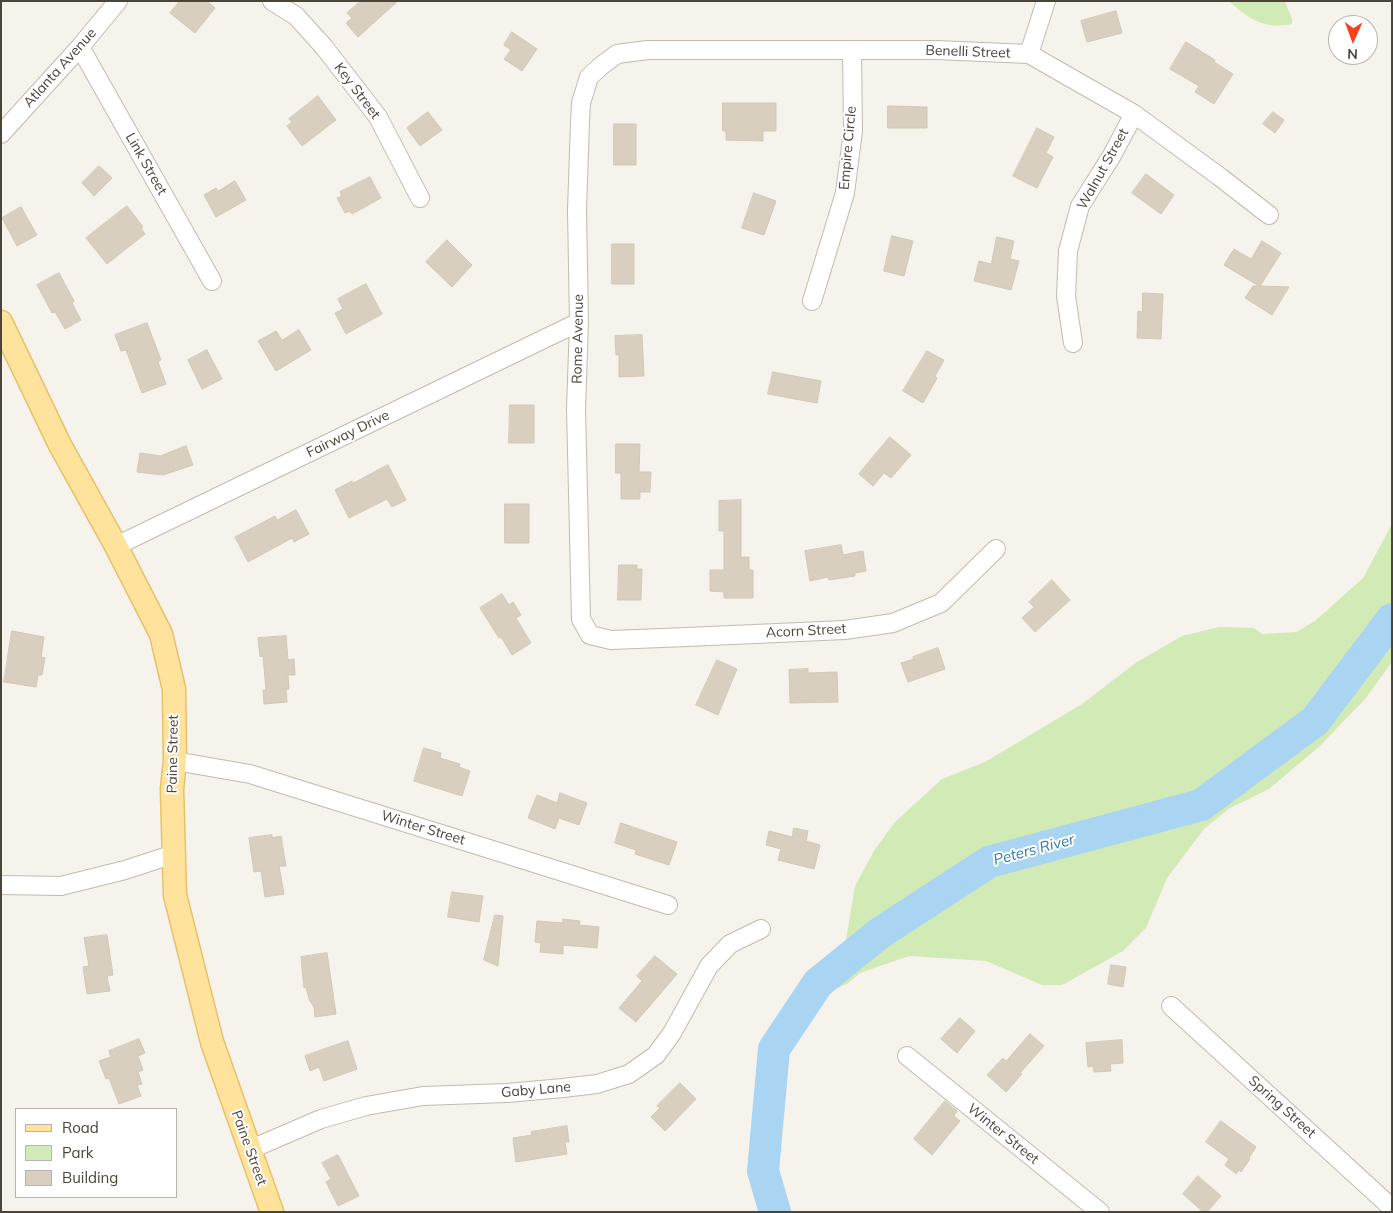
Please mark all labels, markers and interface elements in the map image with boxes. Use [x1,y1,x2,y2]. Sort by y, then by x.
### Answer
north arrow [1328,15,1378,65]
street label: Atlanta Avenue [20,25,100,111]
street label: Benelli Street [925,42,1011,62]
text: N [1347,45,1358,63]
street label: Key Street [330,60,384,122]
street label: Empire Circle [836,105,860,191]
street label: Walnut Street [1074,126,1132,212]
street label: Link Street [122,130,170,198]
street label: Rome Avenue [569,294,587,384]
street label: Fairway Drive [304,407,392,461]
street label: Acorn Street [765,621,847,641]
street label: Paine Street [164,715,182,793]
street label: Winter Street [379,807,467,849]
water label: Peters River [992,831,1076,869]
street label: Spring Street [1245,1072,1319,1142]
street label: Gaby Lane [500,1079,572,1101]
street label: Winter Street [964,1100,1042,1168]
legend [15,1108,178,1198]
street label: Paine Street [228,1108,270,1188]
text: Road [62,1118,99,1137]
text: Park [62,1143,94,1162]
text: Building [62,1168,118,1187]

